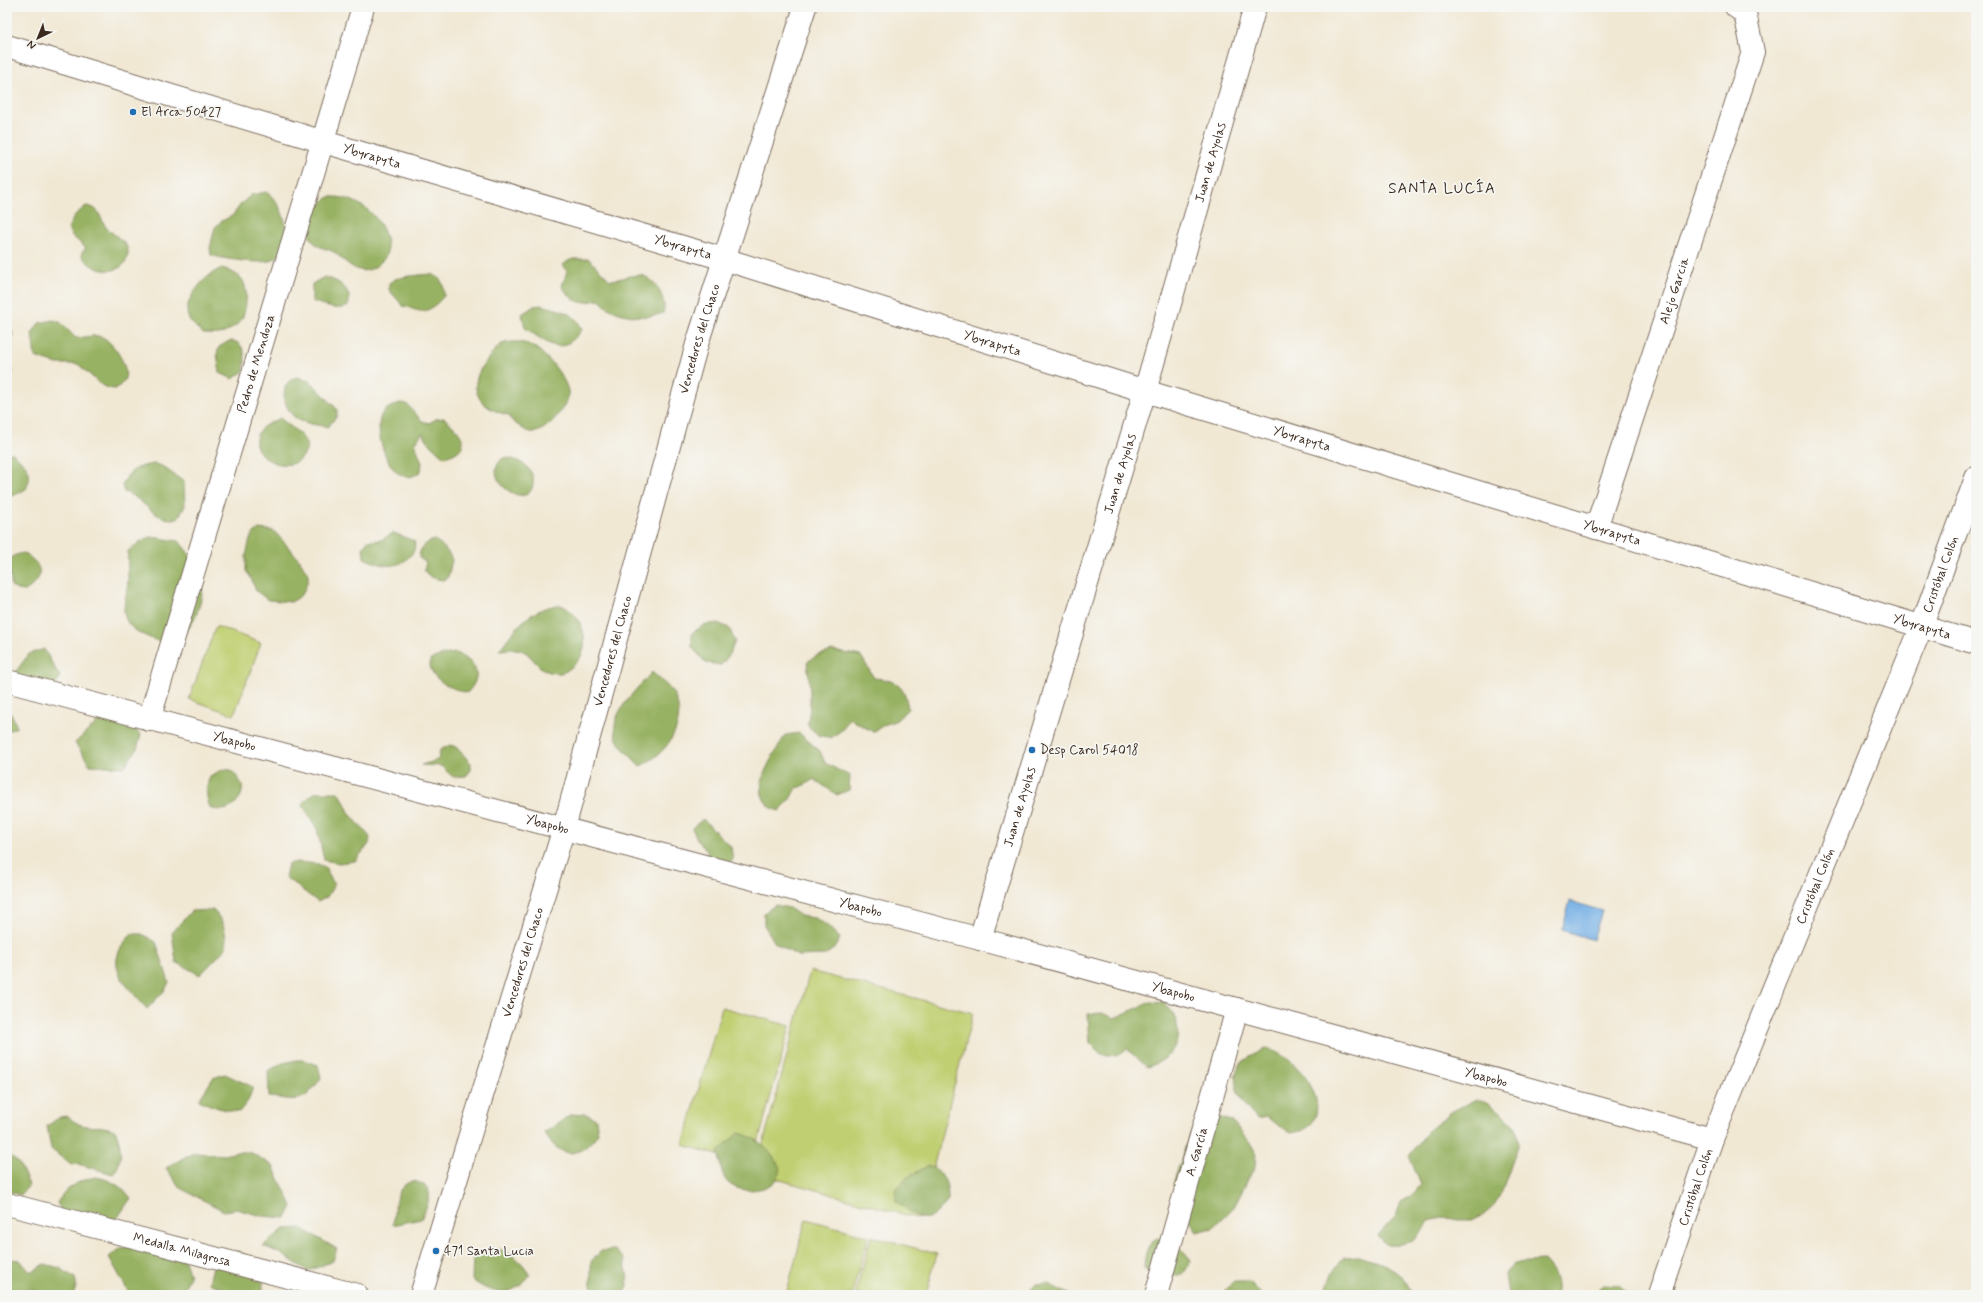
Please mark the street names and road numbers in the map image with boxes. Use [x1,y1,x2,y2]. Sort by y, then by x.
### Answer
street label: Juan de Ayolas [1191,120,1230,205]
street label: Ybyrapyta [341,139,403,173]
street label: Ybyrapyta [652,230,714,263]
street label: Alejo Garcia [1655,255,1693,326]
street label: Vencedores del Chaco [675,282,724,396]
street label: Pedro de Mendoza [233,312,279,415]
street label: Ybyrapyta [961,326,1023,360]
street label: Ybyrapyta [1271,422,1333,455]
street label: Juan de Ayolas [1100,432,1140,516]
street label: Ybyrapyta [1581,516,1643,549]
street label: Cristóbal Colón [1919,533,1963,615]
street label: Vencedores del Chaco [589,594,636,708]
street label: Ybyrapyta [1891,610,1953,643]
street label: Ybapobo [211,727,258,755]
street label: Juan de Ayolas [1000,765,1040,849]
street label: Ybapobo [524,810,571,838]
street label: Cristóbal Colón [1792,845,1839,927]
street label: Ybapobo [837,893,884,921]
street label: Vencedores del Chaco [498,905,548,1019]
street label: Ybapobo [1150,978,1197,1006]
street label: Ybapobo [1462,1063,1509,1091]
street label: A. García [1182,1125,1212,1178]
street label: Cristóbal Colón [1675,1146,1717,1228]
street label: Medalla Milagrosa [131,1229,233,1270]

